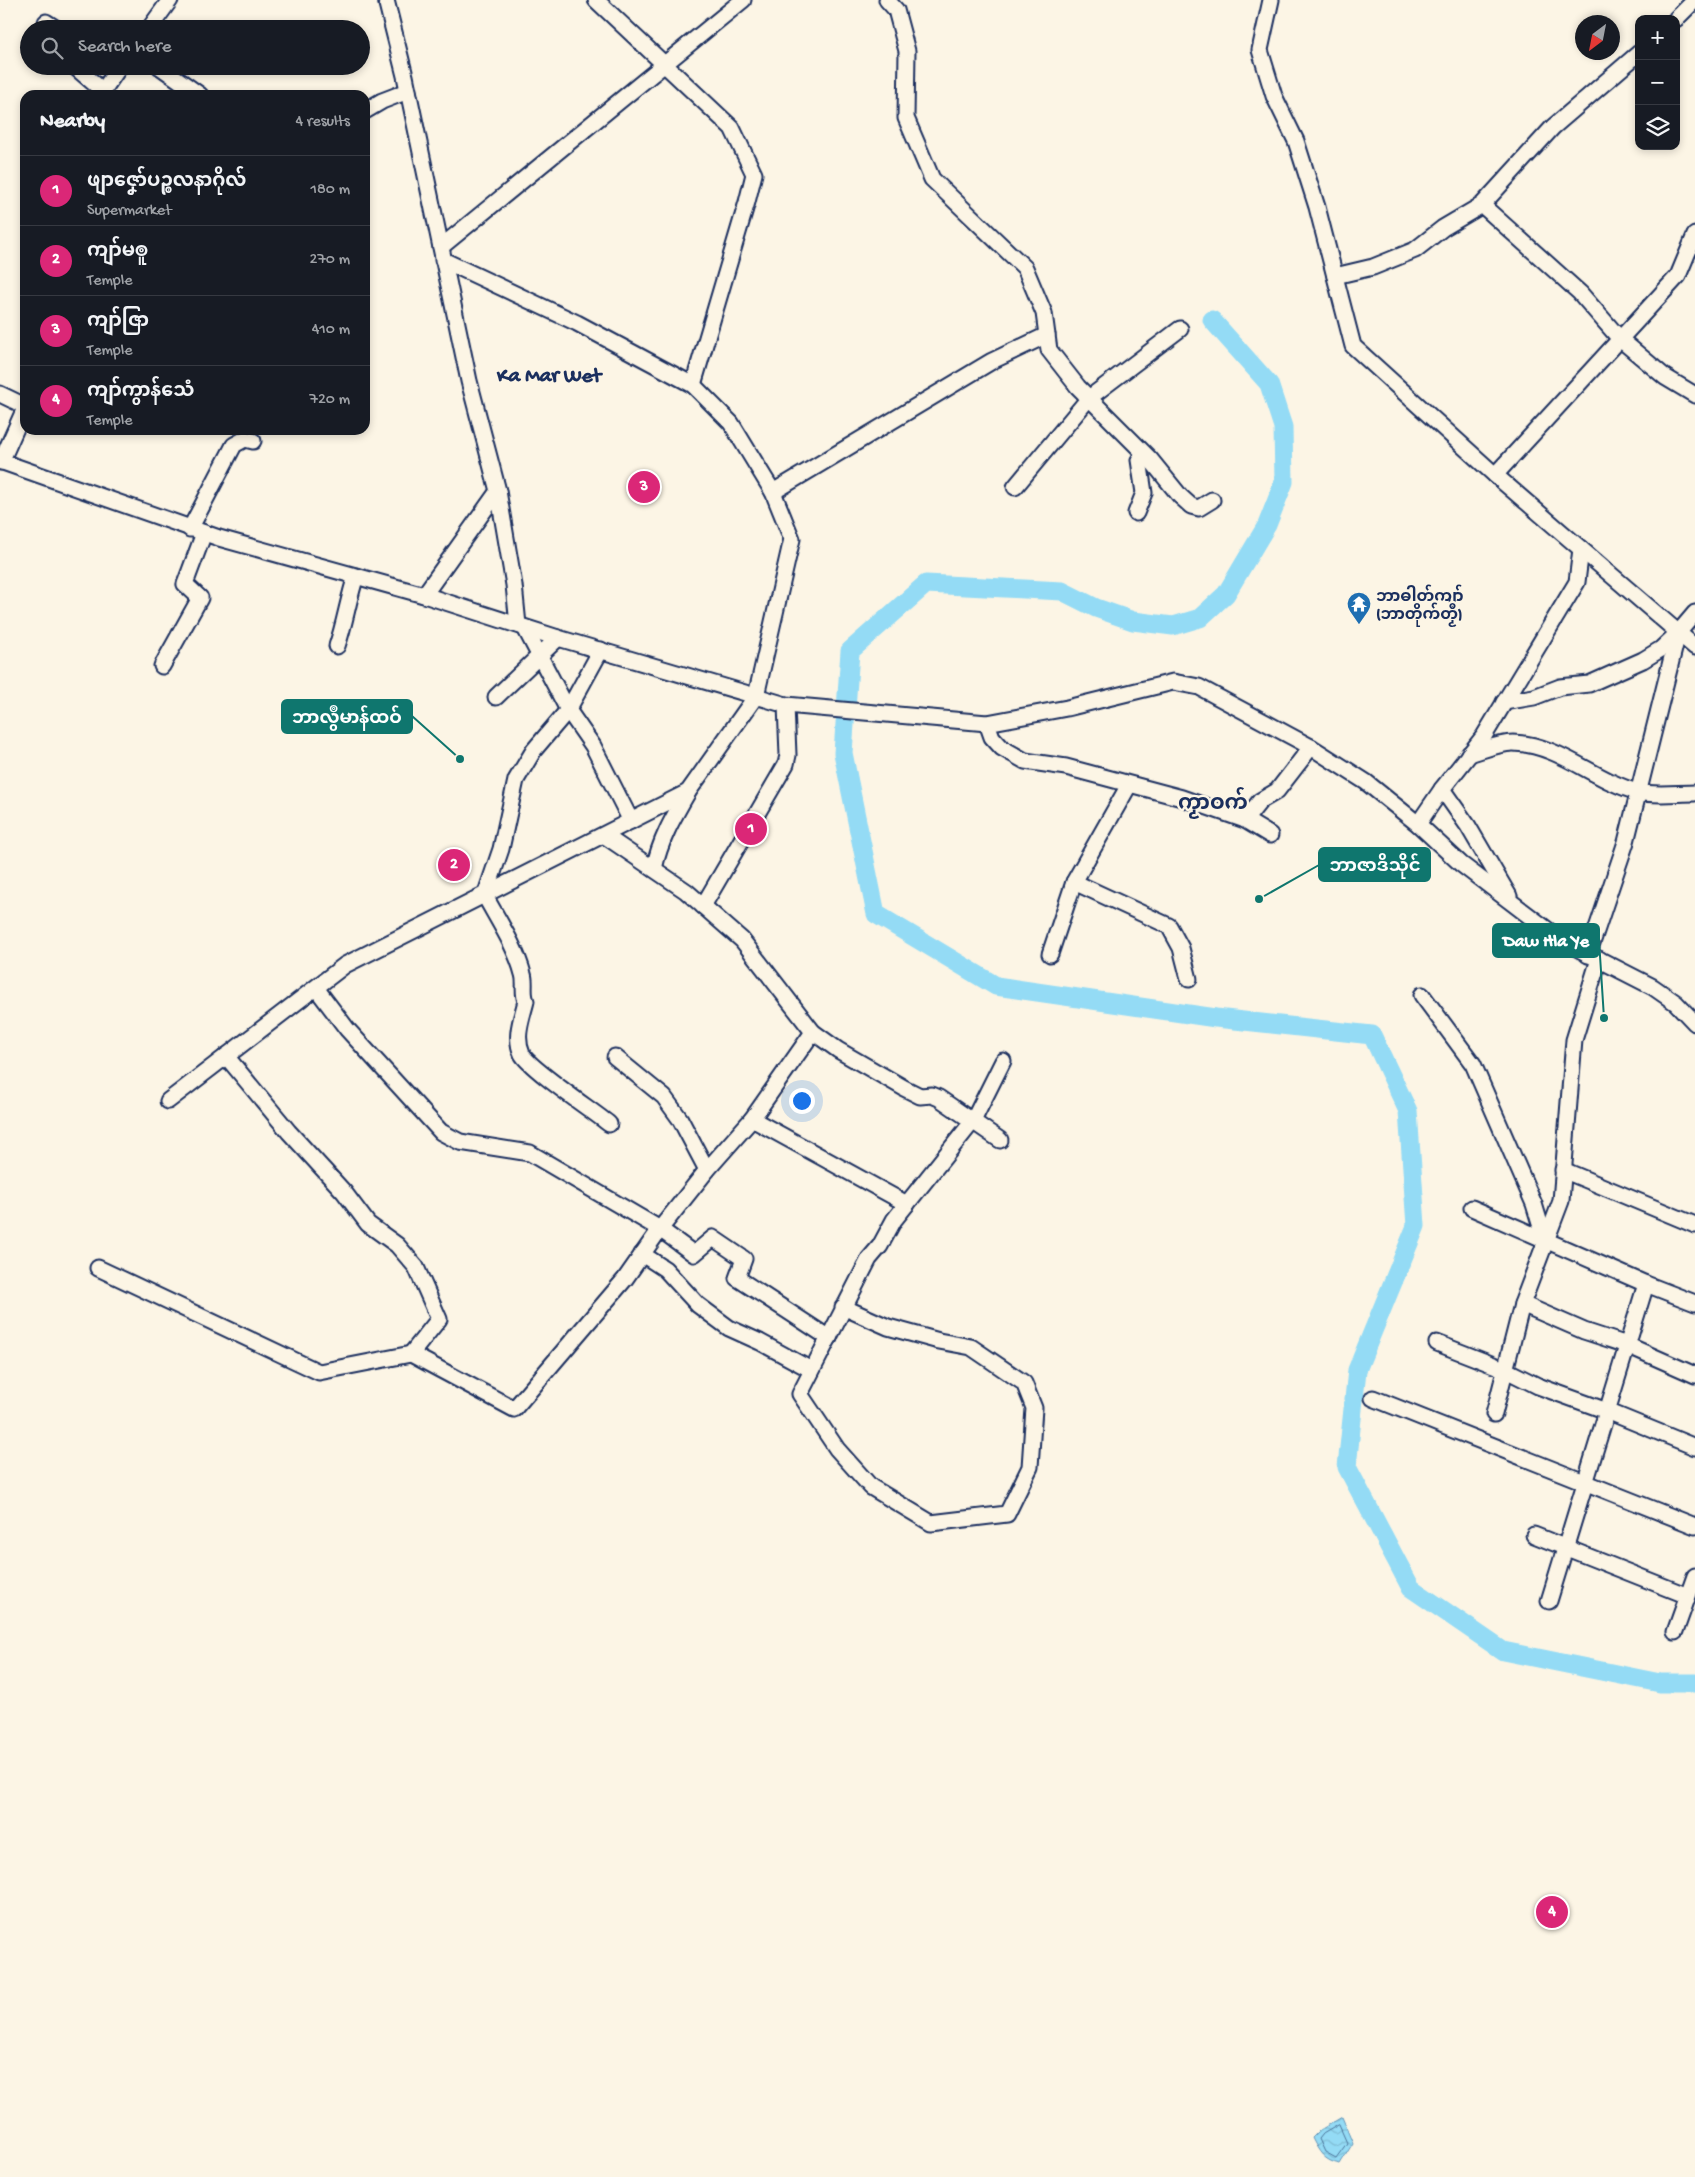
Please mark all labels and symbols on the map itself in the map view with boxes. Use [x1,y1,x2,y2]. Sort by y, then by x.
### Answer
north arrow [1575,15,1620,60]
district label: Ka Mar Wet [496,365,603,390]
pin: 3 [628,468,660,506]
place label: ဘာဓါတ်ကျာ် (ဘာတိုက်တၟိ) [1376,584,1464,627]
temple icon: ဘာဓါတ်ကျာ် (ဘာတိုက်တၟိ) [1346,591,1372,625]
callout: ဘာလွဳမာန်ထဝ် [282,700,412,733]
text: ဘာလွဳမာန်ထဝ် [292,705,402,731]
district label: ကၟာဝက် [1178,786,1248,819]
pin: 1 [735,810,767,848]
pin: 2 [438,846,470,884]
callout: ဘာဇာဒိသိုင် [1319,848,1430,881]
text: ဘာဇာဒိသိုင် [1329,853,1421,879]
callout: Daw Hla Ye [1493,924,1599,957]
text: Daw Hla Ye [1501,932,1590,953]
your location [789,1088,815,1114]
pin: 4 [1536,1893,1568,1931]

